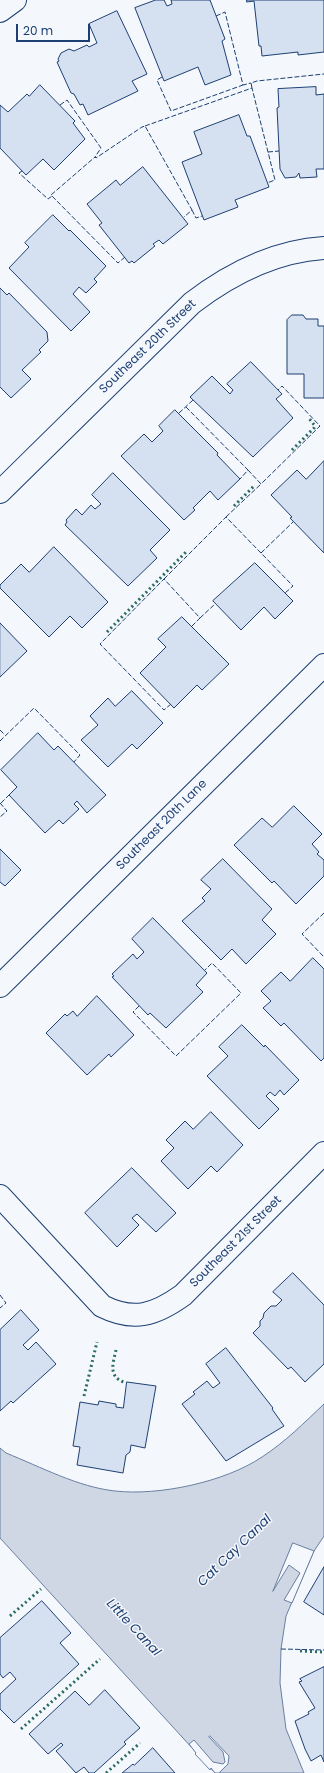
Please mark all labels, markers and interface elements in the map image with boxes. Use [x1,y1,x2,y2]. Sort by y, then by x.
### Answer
scale bar [18,16,92,42]
text: 20 m [23,22,53,39]
street label: Southeast 20th Street [97,297,199,397]
street label: Southeast 20th Lane [114,777,210,873]
street label: Southeast 21st Street [187,1193,285,1291]
water label: Cat Cay Canal [195,1512,275,1590]
water label: Little Canal [103,1596,163,1660]

